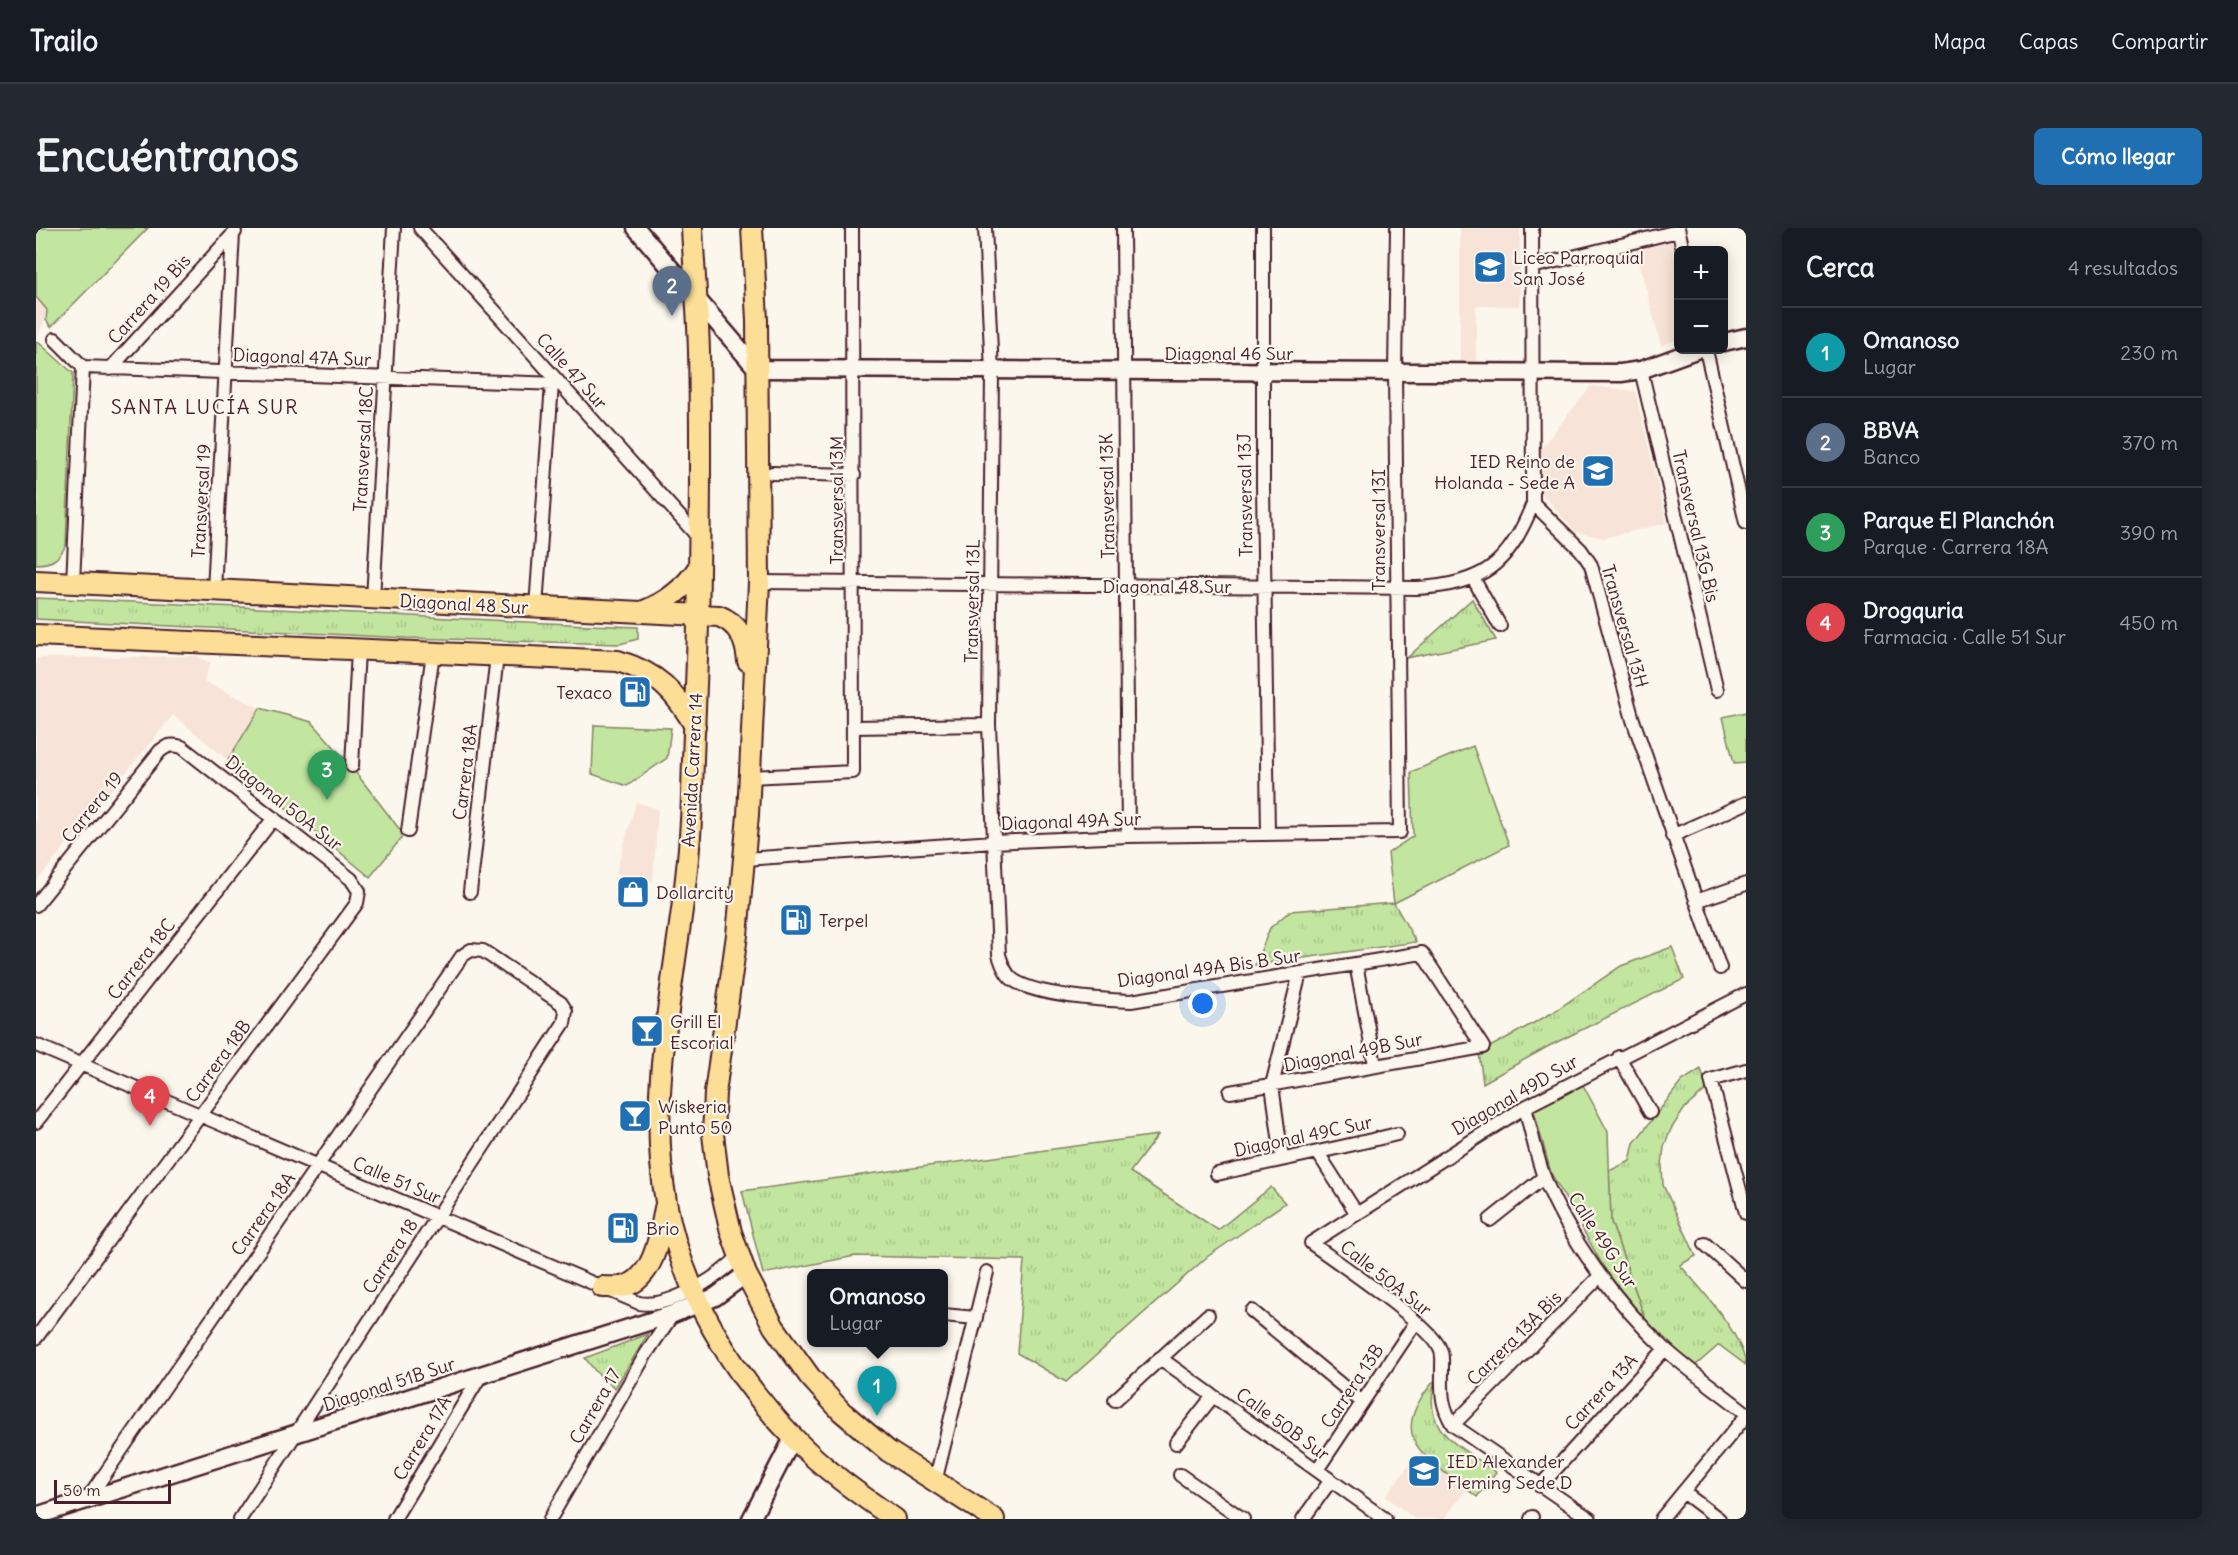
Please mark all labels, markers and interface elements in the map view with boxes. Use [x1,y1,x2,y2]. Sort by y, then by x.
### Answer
text: Trailo [30,23,98,59]
text: Mapa [1933,28,1986,55]
text: Capas [2019,28,2078,55]
text: Compartir [2111,28,2208,55]
button: Cómo llegar [2034,128,2202,185]
text: Encuéntranos [36,130,299,182]
place label: Liceo Parroquial San José [1513,246,1644,290]
map controls [1674,246,1728,354]
button: + [1674,246,1728,300]
street label: Carrera 19 Bis [103,249,195,349]
school or university icon: Liceo Parroquial San José [1472,249,1508,285]
text: Cerca [1806,251,1875,284]
text: 4 resultados [2068,255,2178,280]
pin: 2 [652,266,692,316]
button: − [1674,300,1728,354]
text: Omanoso [1863,326,1959,354]
street label: Calle 47 Sur [532,328,613,415]
text: 1 [1822,340,1829,365]
text: 230 m [2120,340,2178,365]
street label: Diagonal 46 Sur [1164,342,1294,365]
street label: Diagonal 47A Sur [232,343,372,371]
text: Lugar [1863,354,1916,379]
street label: Transversal 18C [348,385,378,513]
district label: SANTA LUCÍA SUR [111,394,299,419]
text: BBVA [1863,416,1919,444]
text: 2 [1820,430,1831,455]
text: 370 m [2121,430,2178,455]
street label: Transversal 13K [1094,433,1120,559]
street label: Transversal 13J [1232,433,1258,557]
street label: Transversal 13M [825,436,848,564]
street label: Transversal 19 [187,443,215,559]
text: Banco [1863,444,1920,469]
street label: Transversal 13G Bis [1667,448,1725,604]
place label: IED Reino de Holanda - Sede A [1434,450,1575,494]
school or university icon: IED Reino de Holanda - Sede A [1580,453,1616,489]
street label: Transversal 13I [1367,469,1390,591]
text: Parque El Planchón [1863,506,2055,534]
text: 3 [1820,520,1831,545]
text: 390 m [2120,520,2178,545]
text: Parque · Carrera 18A [1863,534,2049,559]
street label: Transversal 13L [959,539,985,663]
street label: Transversal 13H [1596,562,1654,690]
street label: Diagonal 48 Sur [1102,575,1232,598]
street label: Diagonal 48 Sur [399,589,530,619]
text: Drogquria [1863,596,1964,624]
text: 4 [1820,610,1831,635]
text: 450 m [2119,610,2178,635]
text: Farmacia · Calle 51 Sur [1863,624,2066,649]
fuel station icon: Texaco [617,674,653,710]
place label: Texaco [556,681,612,704]
street label: Avenida Carrera 14 [676,692,708,848]
street label: Carrera 18A [448,723,482,821]
street label: Diagonal 50A Sur [221,750,348,856]
pin: 3 [308,750,346,800]
street label: Carrera 19 [56,767,128,847]
street label: Diagonal 49A Sur [1000,807,1142,835]
shop icon: Dollarcity [615,874,651,910]
place label: Dollarcity [656,881,734,904]
fuel station icon: Terpel [778,902,814,938]
place label: Terpel [819,909,868,932]
street label: Carrera 18C [102,914,180,1004]
street label: Diagonal 49A Bis B Sur [1116,944,1303,992]
your location [1188,989,1217,1018]
place label: Grill El Escorial [670,1010,734,1054]
bar icon: Grill El Escorial [629,1013,665,1049]
street label: Carrera 18B [180,1015,256,1107]
street label: Diagonal 49B Sur [1282,1027,1425,1077]
street label: Diagonal 49D Sur [1448,1049,1583,1140]
pin: 4 [130,1076,170,1126]
place label: Wiskeria Punto 50 [658,1095,732,1139]
bar icon: Wiskeria Punto 50 [617,1098,653,1134]
street label: Diagonal 49C Sur [1232,1110,1375,1162]
street label: Calle 51 Sur [349,1151,445,1209]
street label: Carrera 18A [226,1168,300,1260]
street label: Calle 49G Sur [1563,1188,1643,1293]
fuel station icon: Brio [605,1210,641,1246]
street label: Carrera 18 [357,1214,423,1298]
place label: Brio [646,1217,679,1240]
street label: Calle 50A Sur [1336,1235,1437,1321]
popup [807,1269,948,1347]
text: Omanoso [829,1282,926,1310]
street label: Carrera 13A Bis [1462,1286,1566,1390]
text: Lugar [829,1310,882,1335]
street label: Carrera 13B [1315,1339,1389,1433]
street label: Carrera 13A [1560,1349,1642,1435]
street label: Diagonal 51B Sur [320,1352,459,1416]
street label: Carrera 17 [564,1364,626,1448]
pin: 1 [858,1366,896,1416]
street label: Calle 50B Sur [1232,1382,1335,1466]
street label: Carrera 17A [388,1392,456,1484]
place label: IED Alexander Fleming Sede D [1447,1450,1572,1494]
school or university icon: IED Alexander Fleming Sede D [1406,1453,1442,1489]
scale bar [54,1477,171,1504]
text: 50 m [63,1480,101,1500]

